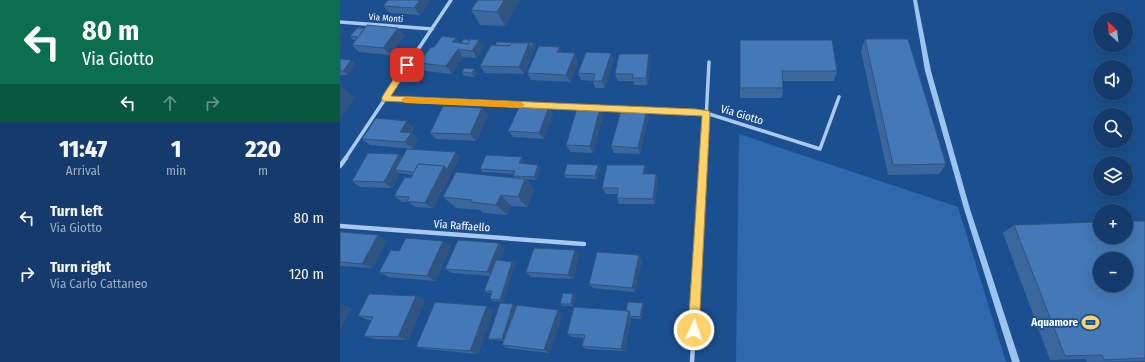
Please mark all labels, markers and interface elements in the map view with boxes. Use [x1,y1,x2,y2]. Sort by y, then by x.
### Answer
street label: Via Monti [368,12,404,24]
north arrow [1093,12,1133,52]
map controls [1093,12,1133,292]
text: 80 m [82,14,139,47]
icon: left [16,16,68,68]
text: Via Giotto [82,48,154,70]
pin [390,48,424,82]
icon: arrive [396,54,418,76]
button: sound [1093,60,1133,100]
icon: left [117,92,139,114]
icon: ahead [159,92,181,114]
icon: right [201,92,223,114]
street label: Via Giotto [719,102,765,128]
button: search [1093,108,1133,148]
text: 11:47 [59,135,107,163]
text: 1 [171,135,181,163]
text: 220 [245,135,281,163]
button: layers [1093,156,1133,196]
text: Arrival [66,163,100,178]
text: min [166,163,186,178]
text: m [258,163,268,178]
text: Turn left [50,202,103,220]
button: + [1093,204,1133,244]
icon: left [16,207,38,229]
text: 80 m [294,209,324,227]
street label: Via Raffaello [433,218,491,234]
text: Via Giotto [50,220,102,235]
button: − [1093,252,1133,292]
text: Turn right [50,258,111,276]
icon: right [16,263,38,285]
text: 120 m [289,265,324,283]
text: Via Carlo Cattaneo [50,276,148,291]
position arrow [673,309,715,351]
sports icon: Aquamore [1081,312,1101,332]
place label: Aquamore [1030,316,1078,329]

